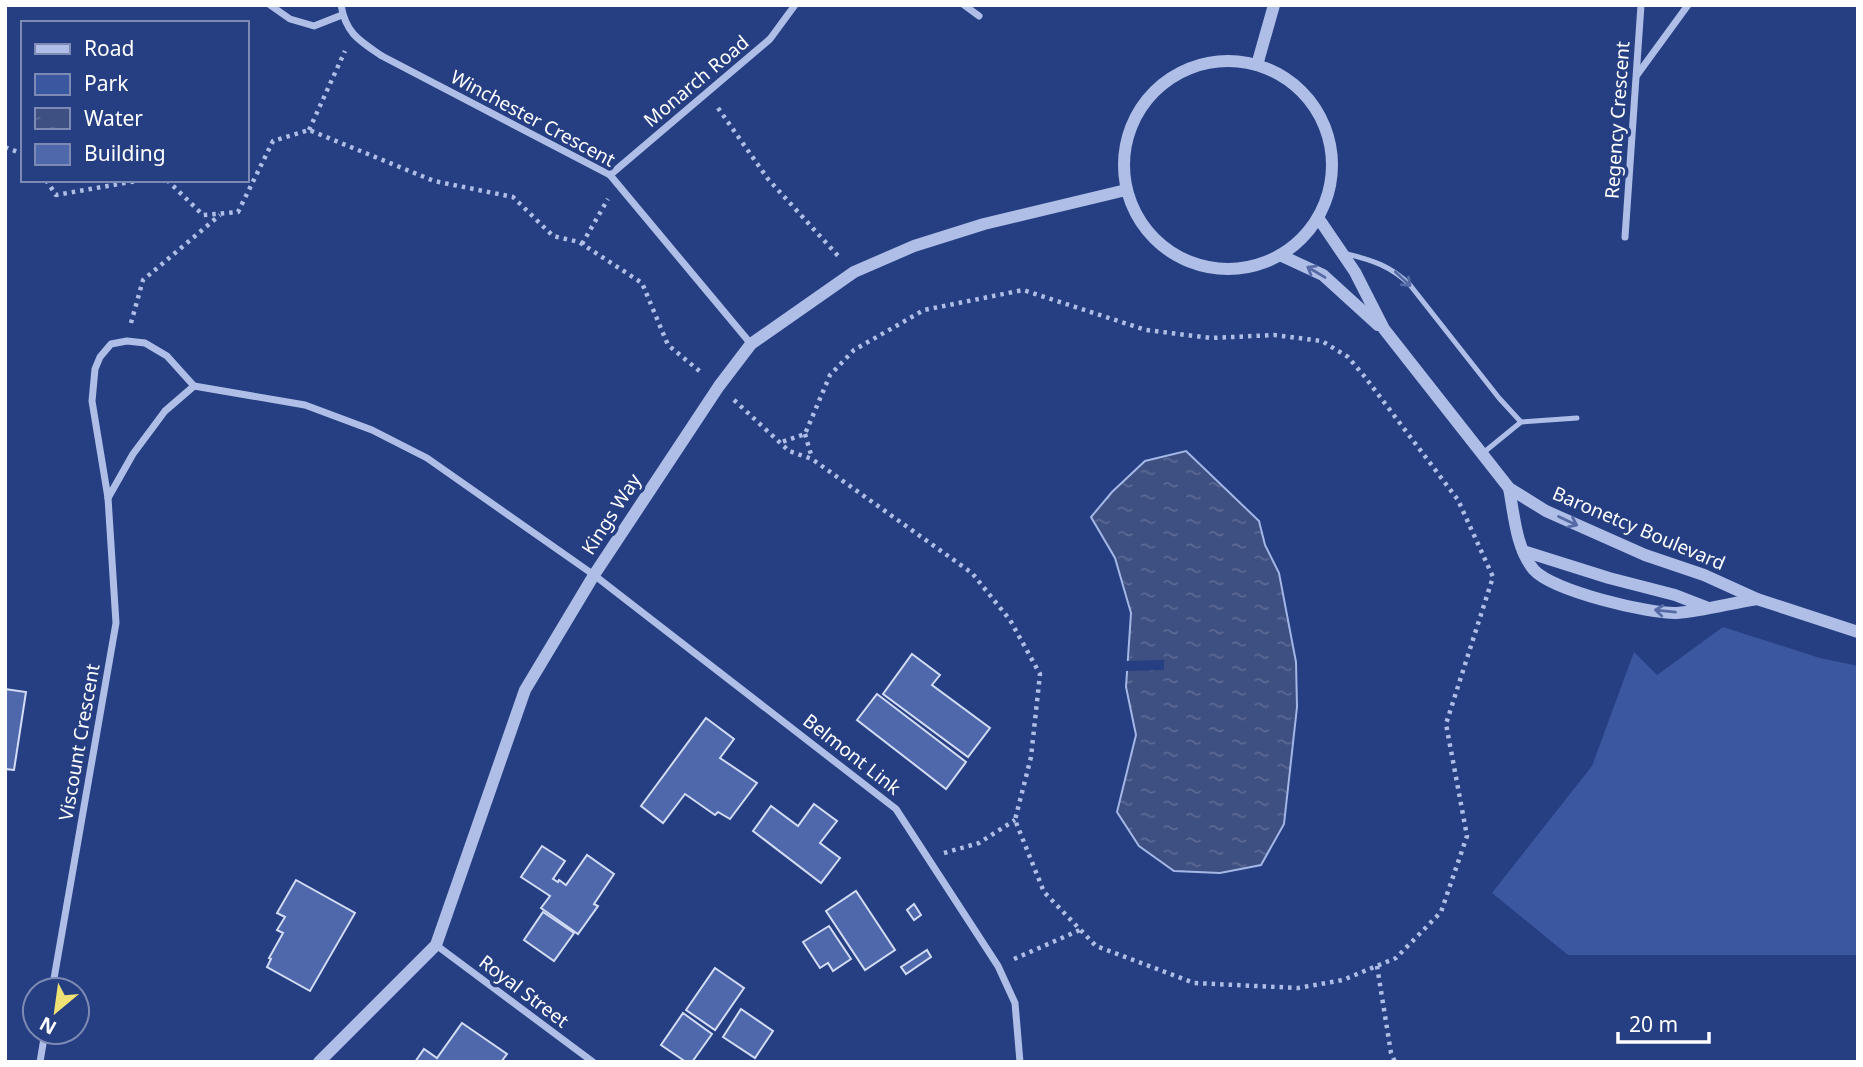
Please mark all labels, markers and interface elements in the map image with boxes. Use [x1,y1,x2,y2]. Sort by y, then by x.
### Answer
legend [21,21,248,182]
street label: Monarch Road [638,29,754,133]
text: Road [84,34,134,62]
street label: Regency Crescent [1599,40,1635,200]
street label: Winchester Crescent [446,64,620,173]
text: Park [84,69,129,97]
text: Water [84,104,143,132]
text: Building [84,139,166,167]
one-way arrow [1306,265,1326,279]
one-way arrow [1394,271,1412,287]
street label: Kings Way [575,468,647,560]
street label: Baronetcy Boulevard [1549,480,1729,576]
one-way arrow [1557,515,1578,528]
one-way arrow [1654,604,1677,617]
street label: Viscount Crescent [52,661,106,823]
street label: Belmont Link [798,708,906,800]
street label: Royal Street [474,949,574,1033]
north arrow [21,976,91,1046]
scale bar [1618,1000,1709,1044]
text: 20 m [1629,1010,1678,1038]
text: N [35,1011,61,1041]

